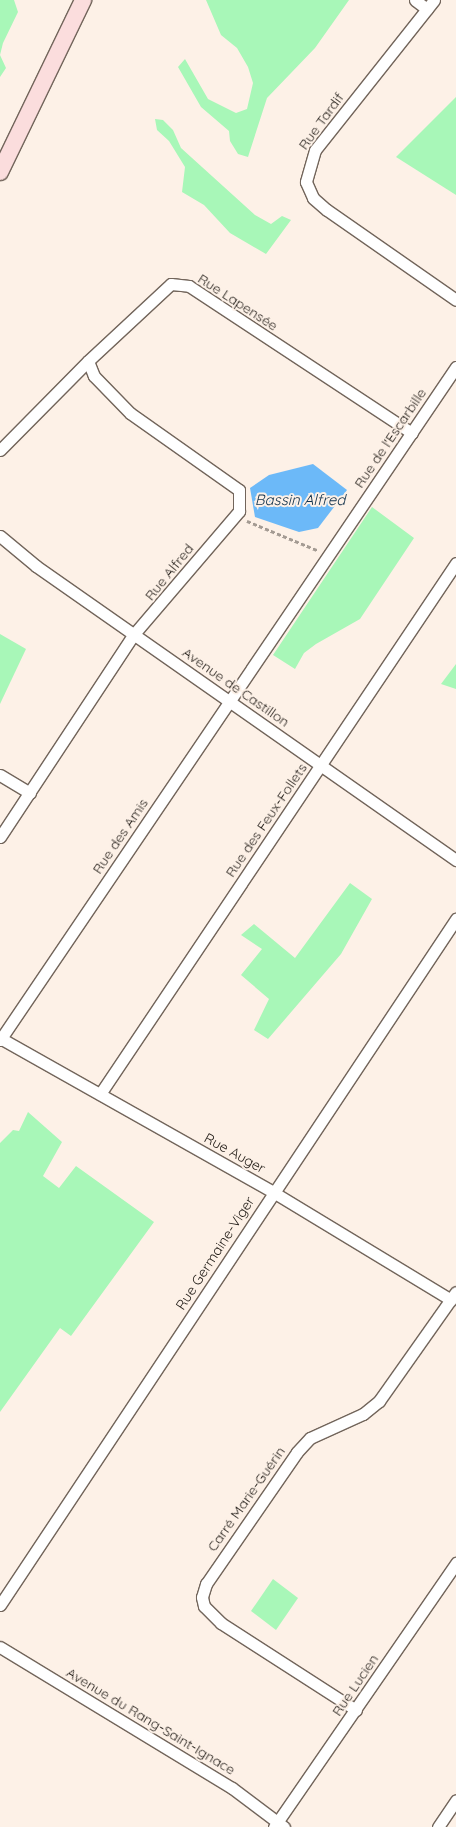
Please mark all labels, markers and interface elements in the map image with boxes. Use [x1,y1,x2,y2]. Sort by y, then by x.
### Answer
street label: Rue Tardif [295,89,347,153]
street label: Rue Lapensée [195,270,281,334]
street label: Rue de l'Escarbille [350,385,430,491]
water label: Bassin Alfred [255,491,345,509]
street label: Rue Alfred [141,540,197,604]
street label: Avenue de Castillon [179,644,293,730]
street label: Rue des Feux-Follets [222,760,310,880]
street label: Rue des Amis [89,795,151,877]
street label: Rue Auger [201,1129,269,1177]
street label: Rue Germaine-Viger [172,1193,258,1313]
street label: Carré Marie-Guérin [204,1444,288,1554]
street label: Rue Lucien [328,1651,382,1719]
street label: Avenue du Rang-Saint-Ignace [64,1664,238,1778]

